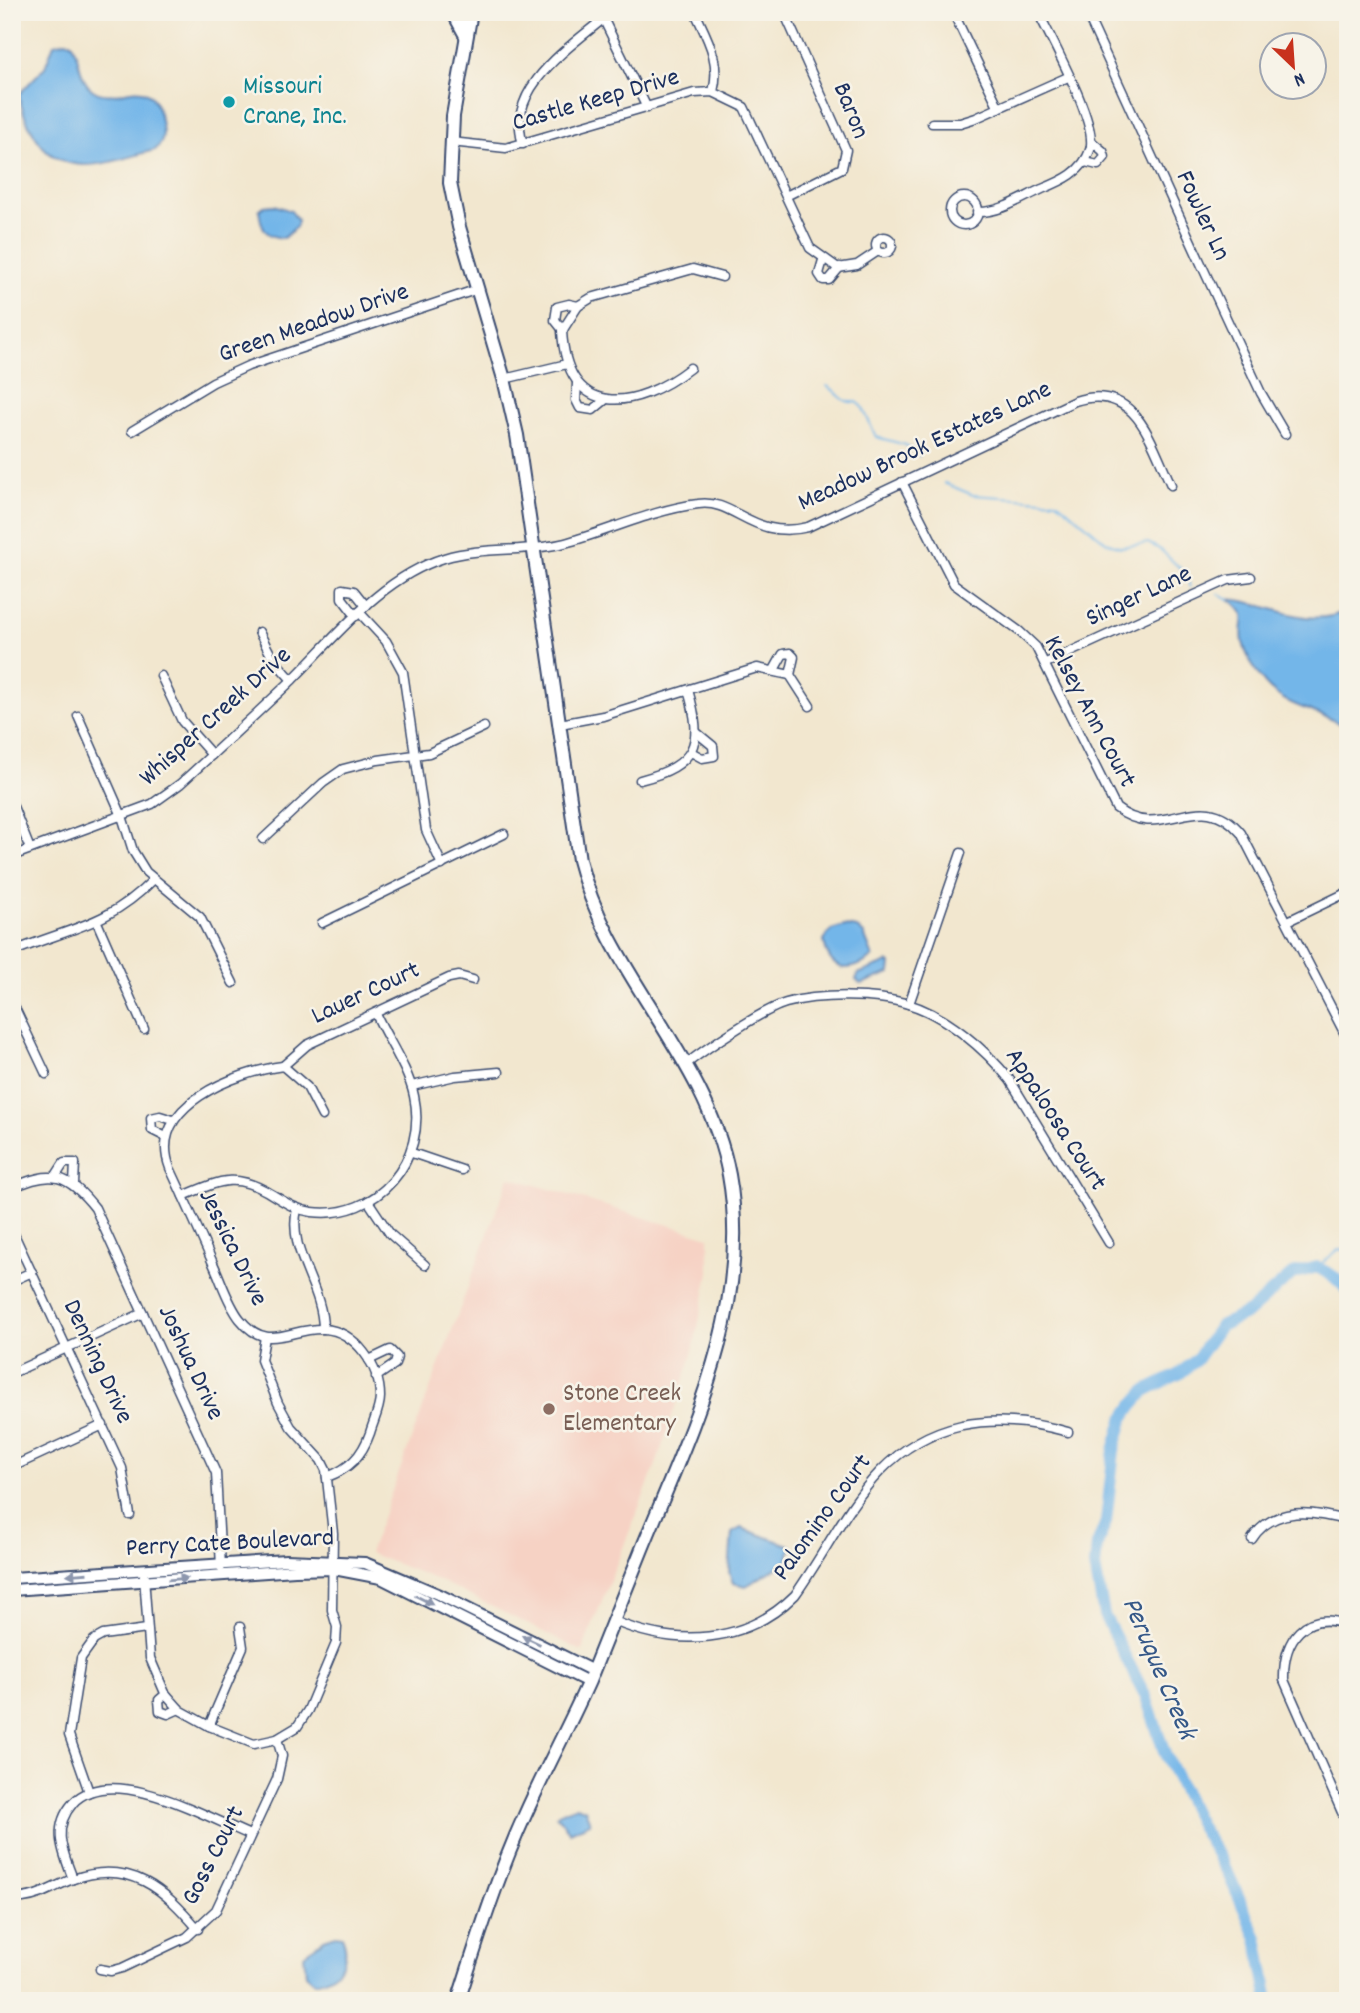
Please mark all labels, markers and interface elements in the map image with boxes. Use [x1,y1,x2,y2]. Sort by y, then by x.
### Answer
north arrow [1258,32,1328,102]
street label: Castle Keep Drive [508,59,684,143]
text: N [1289,64,1309,92]
place label: Missouri Crane, Inc. [243,69,347,136]
street label: Baron [822,77,878,145]
marker: Missouri Crane, Inc. [221,94,237,110]
street label: Fowler Ln [1165,165,1239,267]
street label: Green Meadow Drive [214,274,414,374]
street label: Meadow Brook Estates Lane [792,372,1058,522]
street label: Singer Lane [1080,556,1198,638]
street label: Kelsey Ann Court [1033,629,1145,795]
street label: Whisper Creek Drive [132,638,300,796]
street label: Lauer Court [306,953,427,1035]
street label: Appaloosa Court [995,1041,1115,1199]
street label: Jessica Drive [188,1183,276,1313]
street label: Denning Drive [52,1294,142,1430]
street label: Joshua Drive [147,1299,233,1427]
place label: Stone Creek Elementary [563,1376,681,1443]
marker: Stone Creek Elementary [541,1401,557,1417]
street label: Palomino Court [764,1447,882,1589]
street label: Perry Cate Boulevard [125,1520,335,1568]
one-way arrow [66,1569,88,1580]
one-way arrow [167,1573,189,1584]
water label: Peruque Creek [1109,1592,1206,1749]
one-way arrow [414,1593,434,1605]
one-way arrow [521,1635,541,1646]
street label: Goss Court [173,1799,255,1912]

